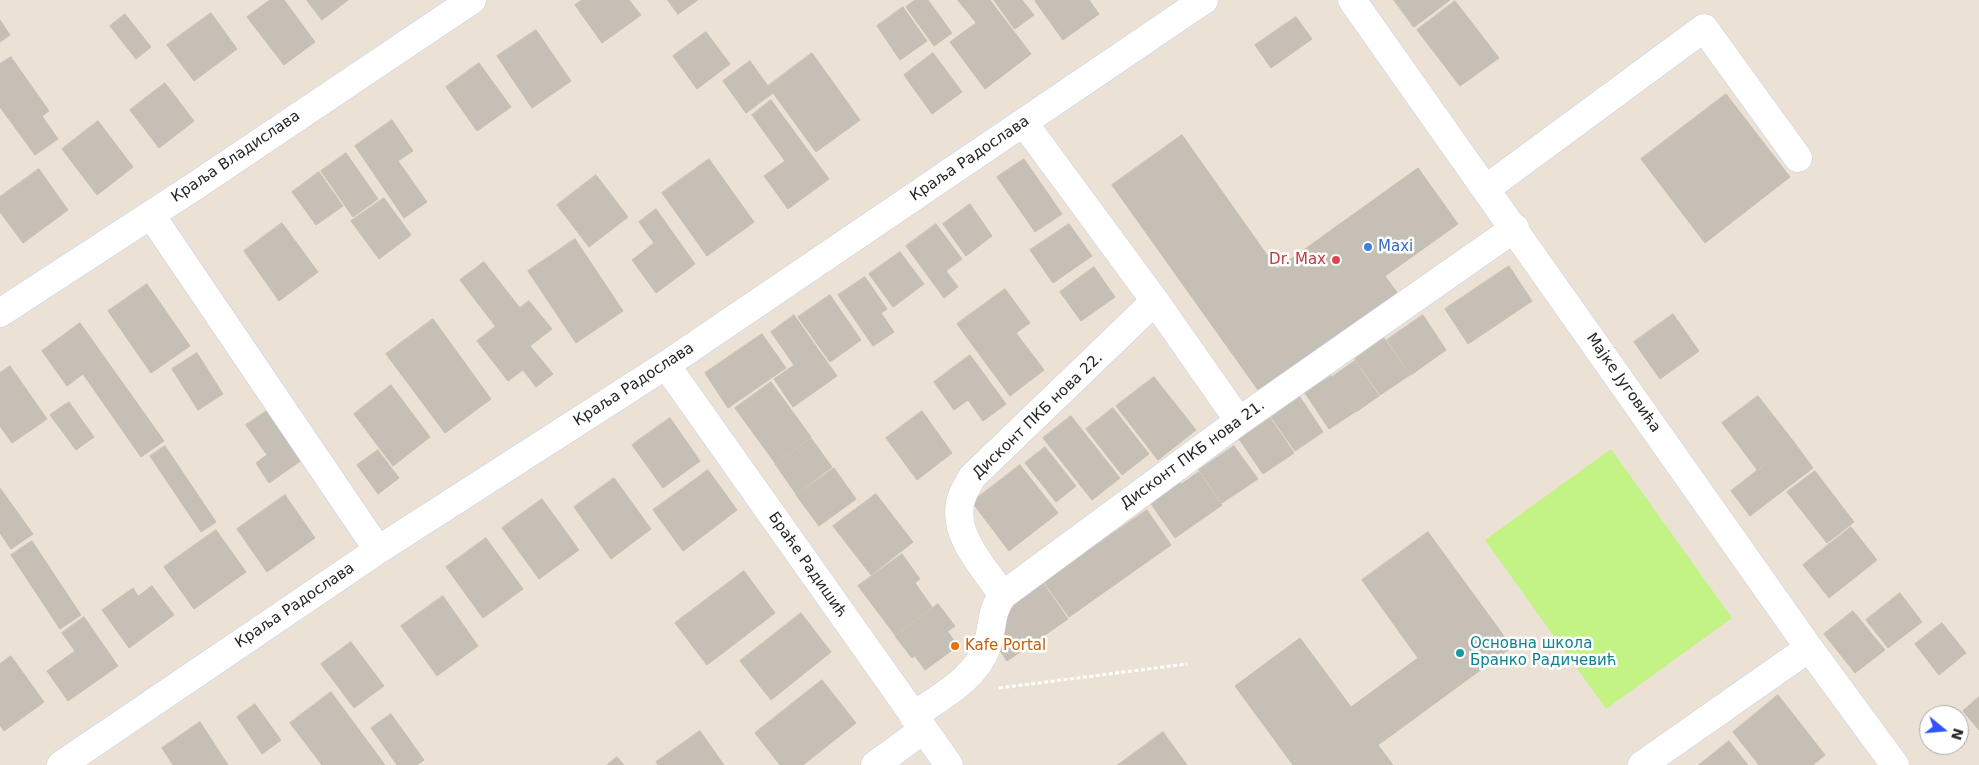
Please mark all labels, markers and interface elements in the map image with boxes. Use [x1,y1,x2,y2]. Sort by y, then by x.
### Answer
street label: Краља Владислава [168,107,304,207]
street label: Краља Радослава [907,112,1033,206]
place label: Maxi [1378,238,1413,256]
marker: Maxi [1362,241,1374,253]
place label: Dr. Max [1269,251,1326,269]
marker: Dr. Max [1330,254,1342,266]
street label: Мајке Југовића [1582,330,1664,436]
street label: Краља Радослава [571,339,697,431]
street label: Дисконт ПКБ нова 22. [969,349,1107,483]
street label: Дисконт ПКБ нова 21. [1117,397,1269,513]
street label: Браће Радишић [764,509,850,621]
street label: Краља Радослава [232,559,358,653]
place label: Основна школа Бранко Радичевић [1470,635,1617,670]
place label: Kafe Portal [965,637,1046,655]
marker: Kafe Portal [949,640,961,652]
marker: Основна школа Бранко Радичевић [1454,647,1466,659]
north arrow [1919,705,1969,755]
text: N [1948,726,1967,742]

